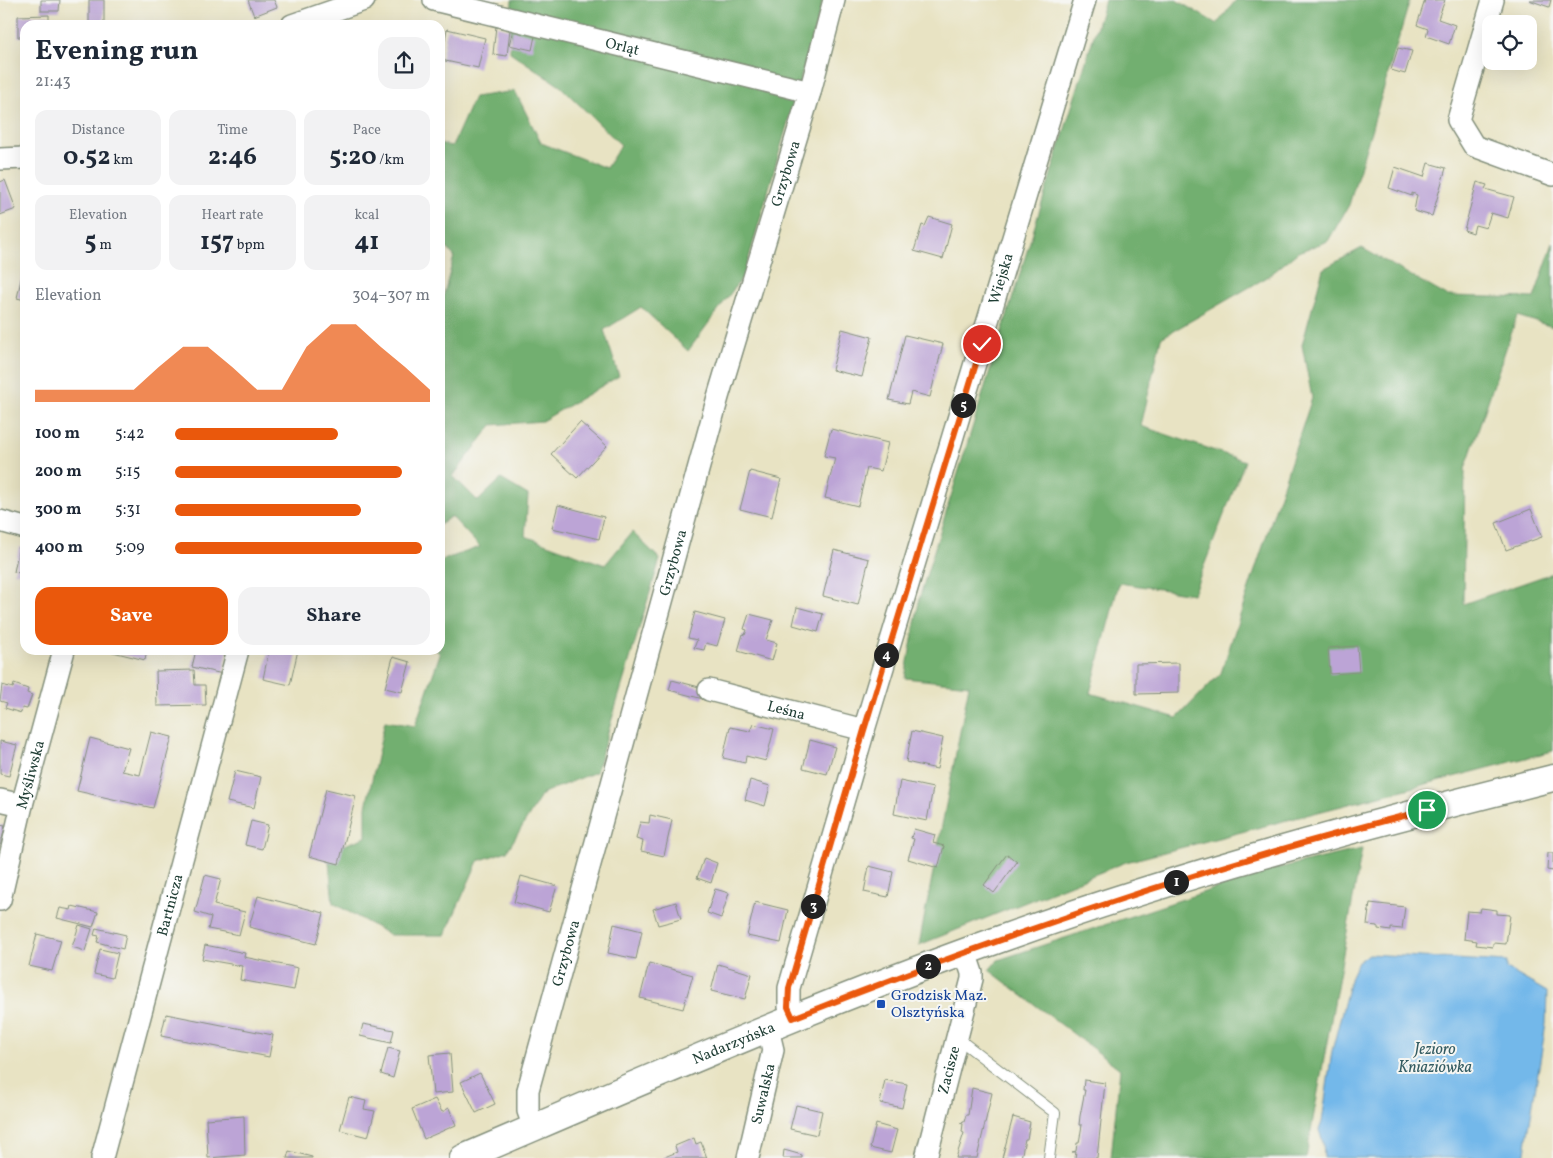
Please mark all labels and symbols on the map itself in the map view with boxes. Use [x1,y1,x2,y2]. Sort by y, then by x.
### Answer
street label: Orląt [603,33,641,62]
street label: Grzybowa [767,138,807,210]
street label: Wiejska [984,251,1020,307]
pin [961,323,1003,365]
pin: 5 [950,392,976,418]
street label: Grzybowa [655,527,693,598]
pin: 4 [874,642,898,668]
street label: Leśna [765,696,807,726]
street label: Myśliwska [12,738,51,812]
pin [1406,789,1448,831]
pin: 1 [1164,870,1188,894]
street label: Bartnicza [153,872,190,939]
pin: 3 [800,894,826,918]
street label: Grzybowa [548,918,586,989]
pin: 2 [916,954,940,978]
place label: Grodzisk Maz. Olsztyńska [891,986,987,1024]
marker: Grodzisk Maz. Olsztyńska [875,998,887,1010]
street label: Nadarzyńska [690,1018,779,1071]
water label: Jezioro Kniaziówka [1398,1039,1472,1079]
street label: Zacisze [934,1044,966,1097]
street label: Suwalska [747,1061,782,1127]

